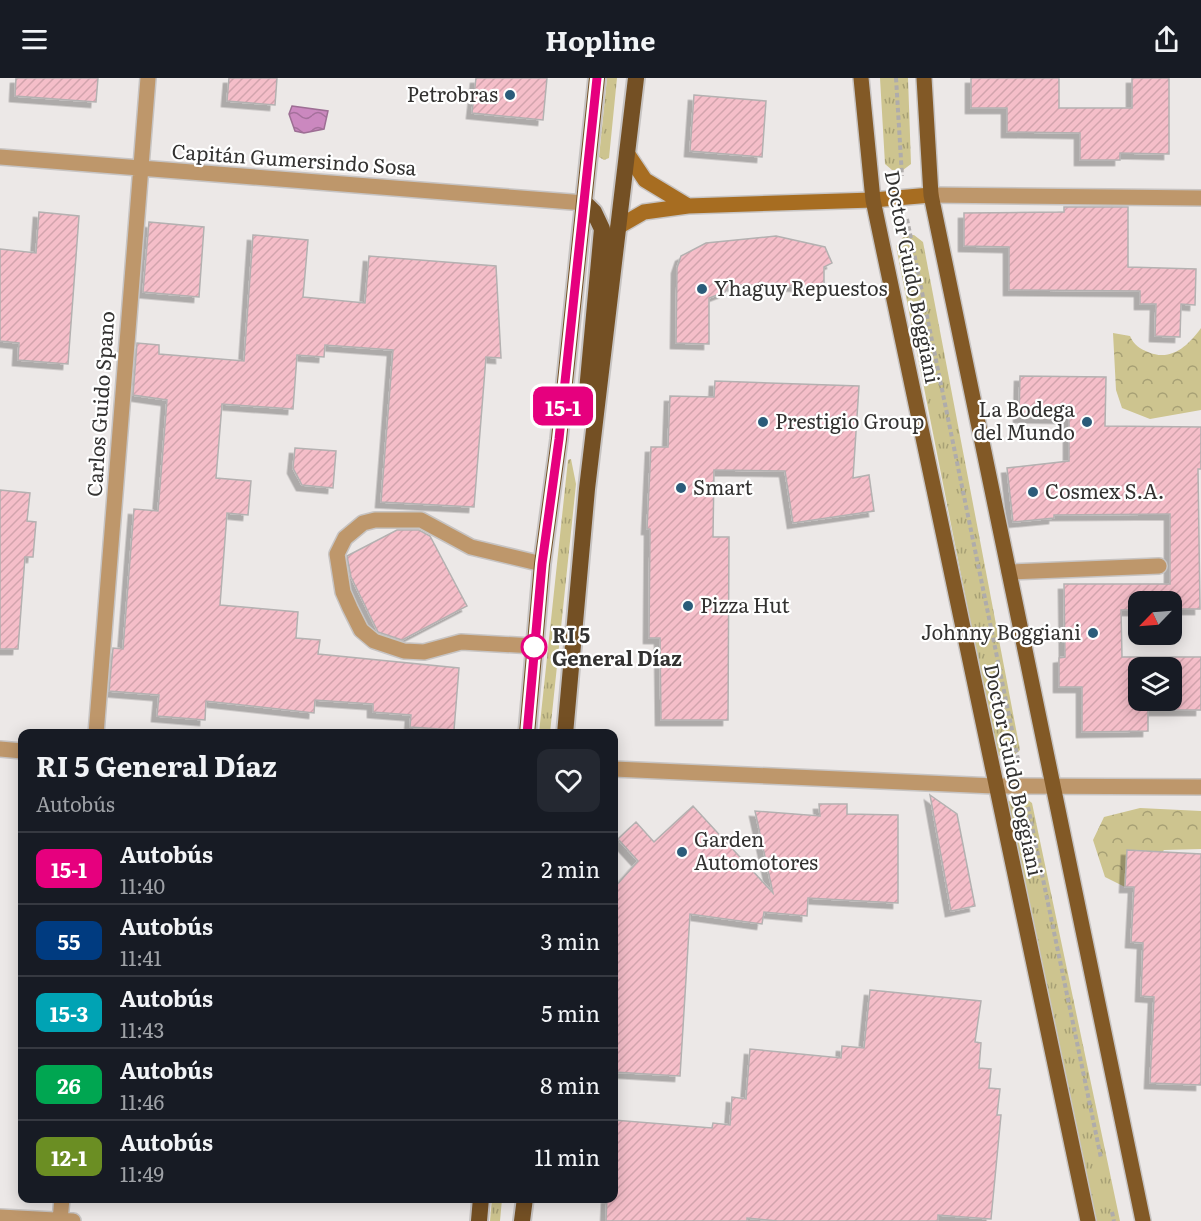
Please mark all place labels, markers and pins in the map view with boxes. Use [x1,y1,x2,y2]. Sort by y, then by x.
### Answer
place label: Petrobras [407,78,498,108]
marker: Petrobras [503,88,517,102]
place label: Yhaguy Repuestos [714,272,887,302]
marker: Yhaguy Repuestos [695,282,709,296]
place label: La Bodega del Mundo [974,393,1075,446]
place label: Prestigio Group [775,405,924,435]
marker: Prestigio Group [756,415,770,429]
marker: La Bodega del Mundo [1080,415,1094,429]
place label: Smart [693,471,752,501]
place label: Cosmex S.A. [1045,475,1164,505]
marker: Smart [674,481,688,495]
marker: Cosmex S.A. [1026,485,1040,499]
place label: Pizza Hut [700,589,789,619]
marker: Pizza Hut [681,599,695,613]
place label: Johnny Boggiani [921,616,1081,646]
place label: RI 5 General Díaz [552,619,682,672]
marker: Johnny Boggiani [1086,626,1100,640]
marker: RI 5 General Díaz [521,634,547,660]
place label: Garden Automotores [694,823,818,876]
marker: Garden Automotores [675,845,689,859]

